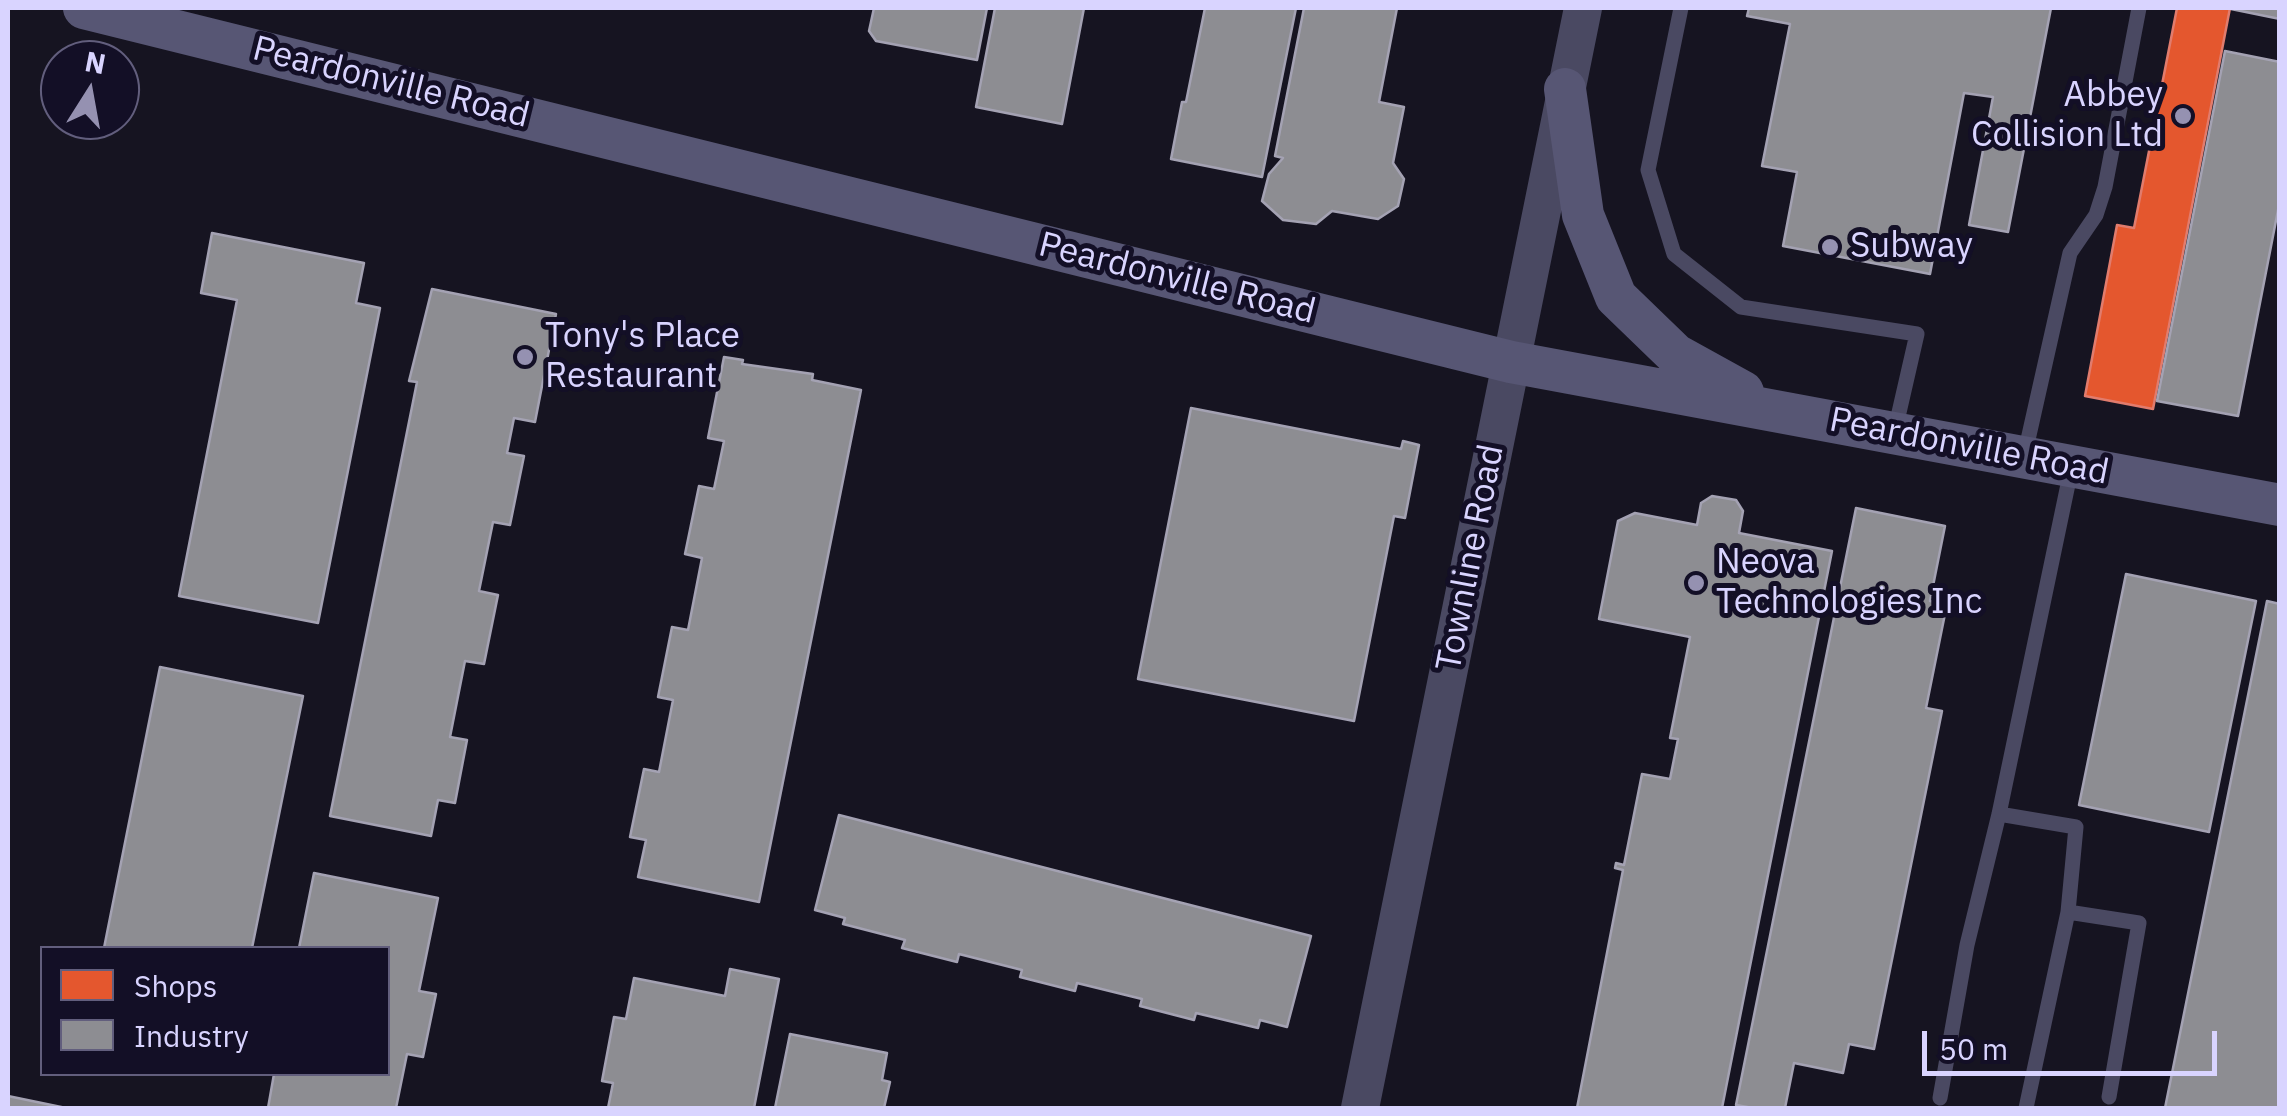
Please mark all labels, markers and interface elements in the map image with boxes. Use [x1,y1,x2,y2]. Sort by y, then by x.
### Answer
street label: Peardonville Road [248,28,534,138]
north arrow [40,40,140,140]
text: N [82,42,109,82]
place label: Abbey Collision Ltd [1971,75,2163,157]
marker: Abbey Collision Ltd [2172,105,2194,127]
street label: Peardonville Road [1034,224,1320,334]
place label: Subway [1850,226,1973,268]
marker: Subway [1819,236,1841,258]
place label: Tony's Place Restaurant [545,316,740,398]
marker: Tony's Place Restaurant [514,346,536,368]
street label: Peardonville Road [1826,399,2112,495]
street label: Townline Road [1428,441,1514,675]
place label: Neova Technologies Inc [1716,542,1982,624]
marker: Neova Technologies Inc [1685,572,1707,594]
legend [40,946,390,1076]
text: Shops [134,966,217,1005]
scale bar [1927,1011,2222,1073]
text: Industry [134,1016,249,1055]
text: 50 m [1939,1029,2008,1068]

